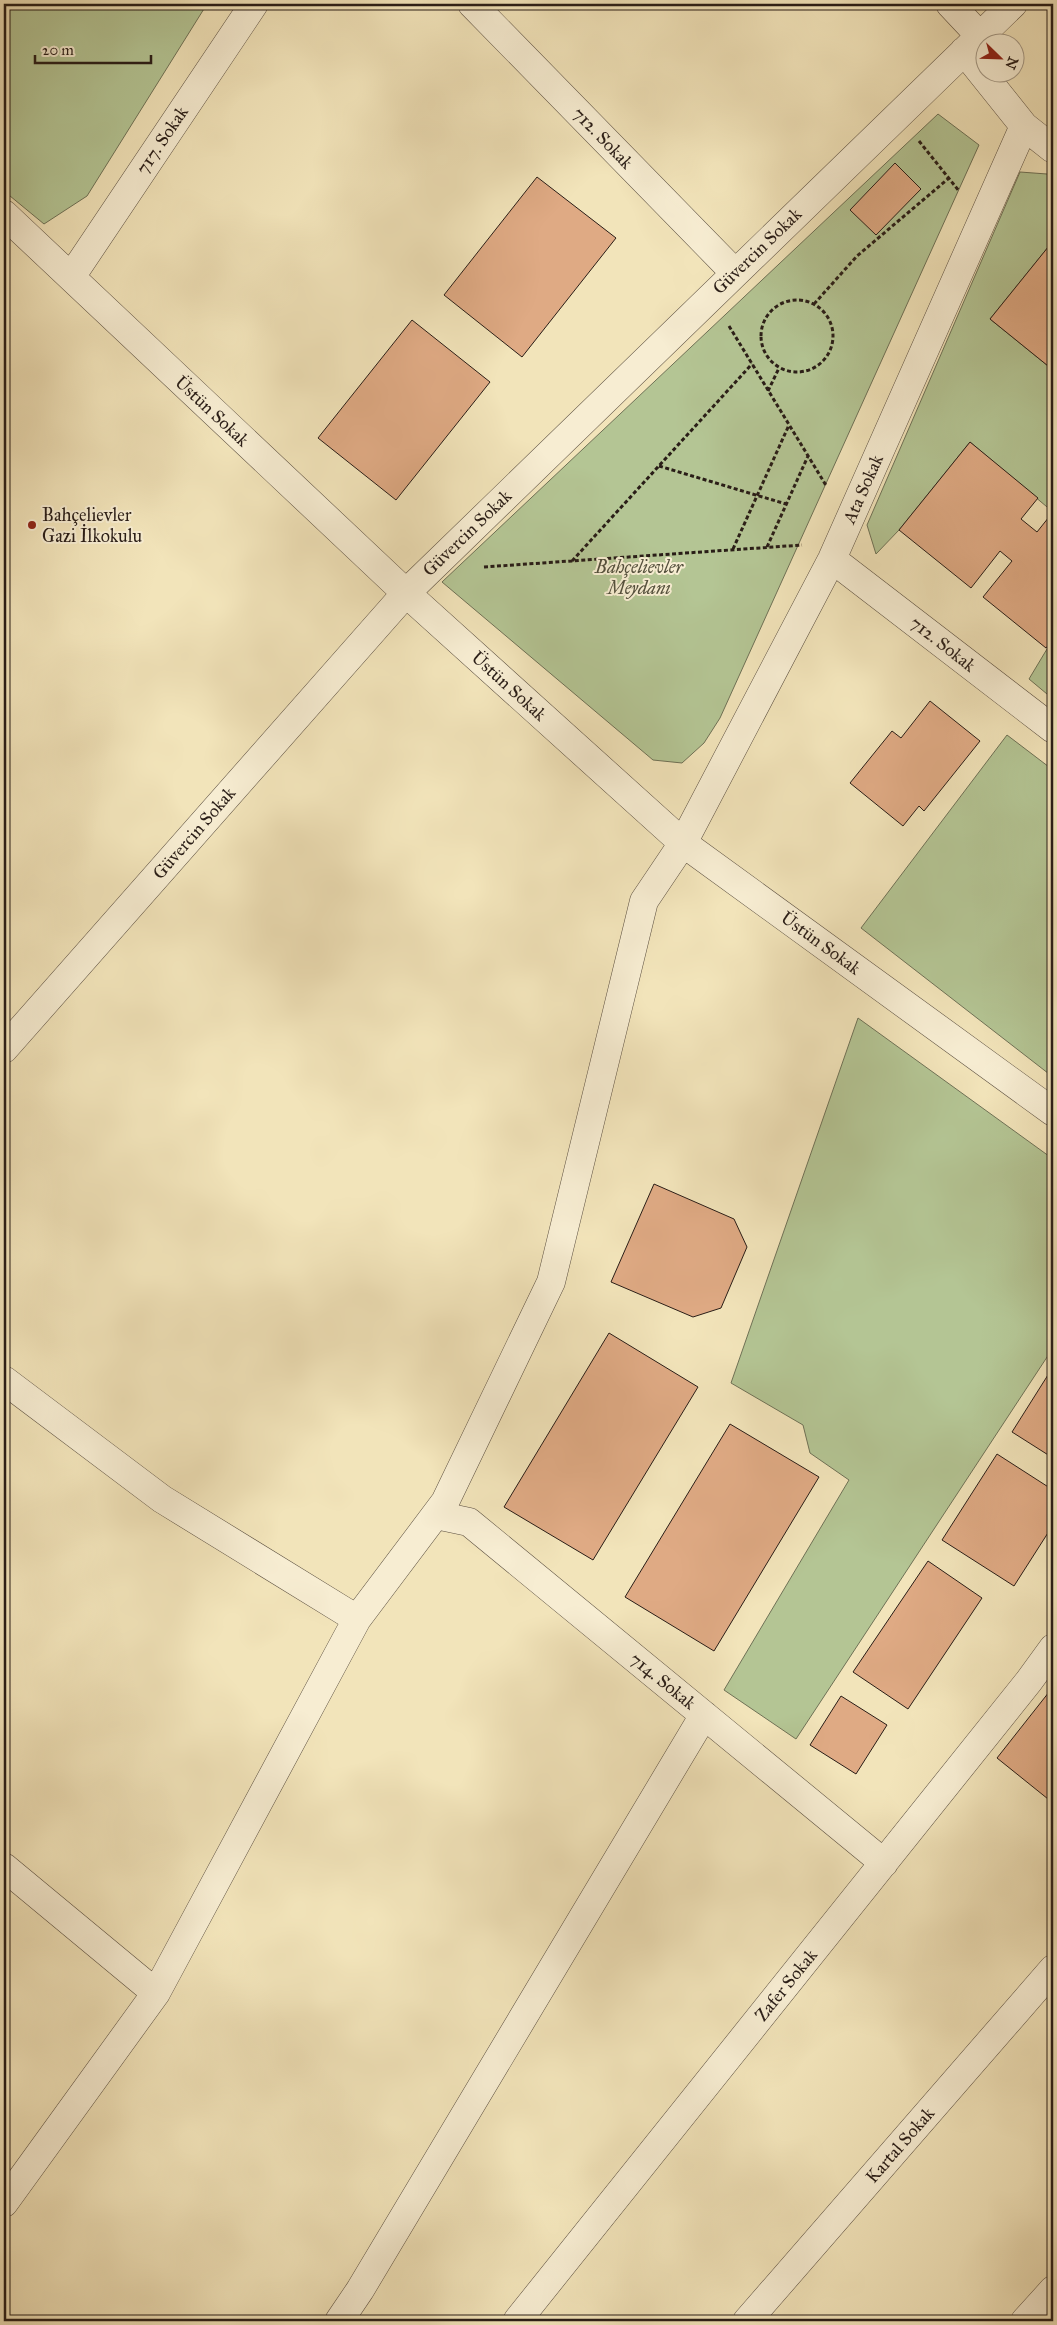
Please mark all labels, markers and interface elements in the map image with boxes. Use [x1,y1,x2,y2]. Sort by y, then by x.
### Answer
scale bar [35,32,151,64]
north arrow [974,32,1024,82]
text: 20 m [42,41,74,59]
text: N [1001,54,1022,72]
street label: 717. Sokak [131,101,193,178]
street label: 712. Sokak [568,103,638,174]
street label: Güvercin Sokak [708,203,807,299]
street label: Üstün Sokak [170,370,255,451]
street label: Ata Sokak [838,450,888,528]
street label: Güvercin Sokak [418,485,517,581]
place label: Bahçelievler Gazi İlkokulu [42,504,142,547]
marker: Bahçelievler Gazi İlkokulu [26,519,38,531]
park label: Bahçelievler Meydanı [594,556,684,599]
street label: 712. Sokak [906,612,981,677]
street label: Üstün Sokak [467,646,552,726]
street label: Güvercin Sokak [148,782,241,884]
street label: Üstün Sokak [777,906,866,980]
street label: 714. Sokak [626,1648,701,1715]
street label: Zafer Sokak [750,1944,822,2026]
street label: Kartal Sokak [861,2102,939,2188]

